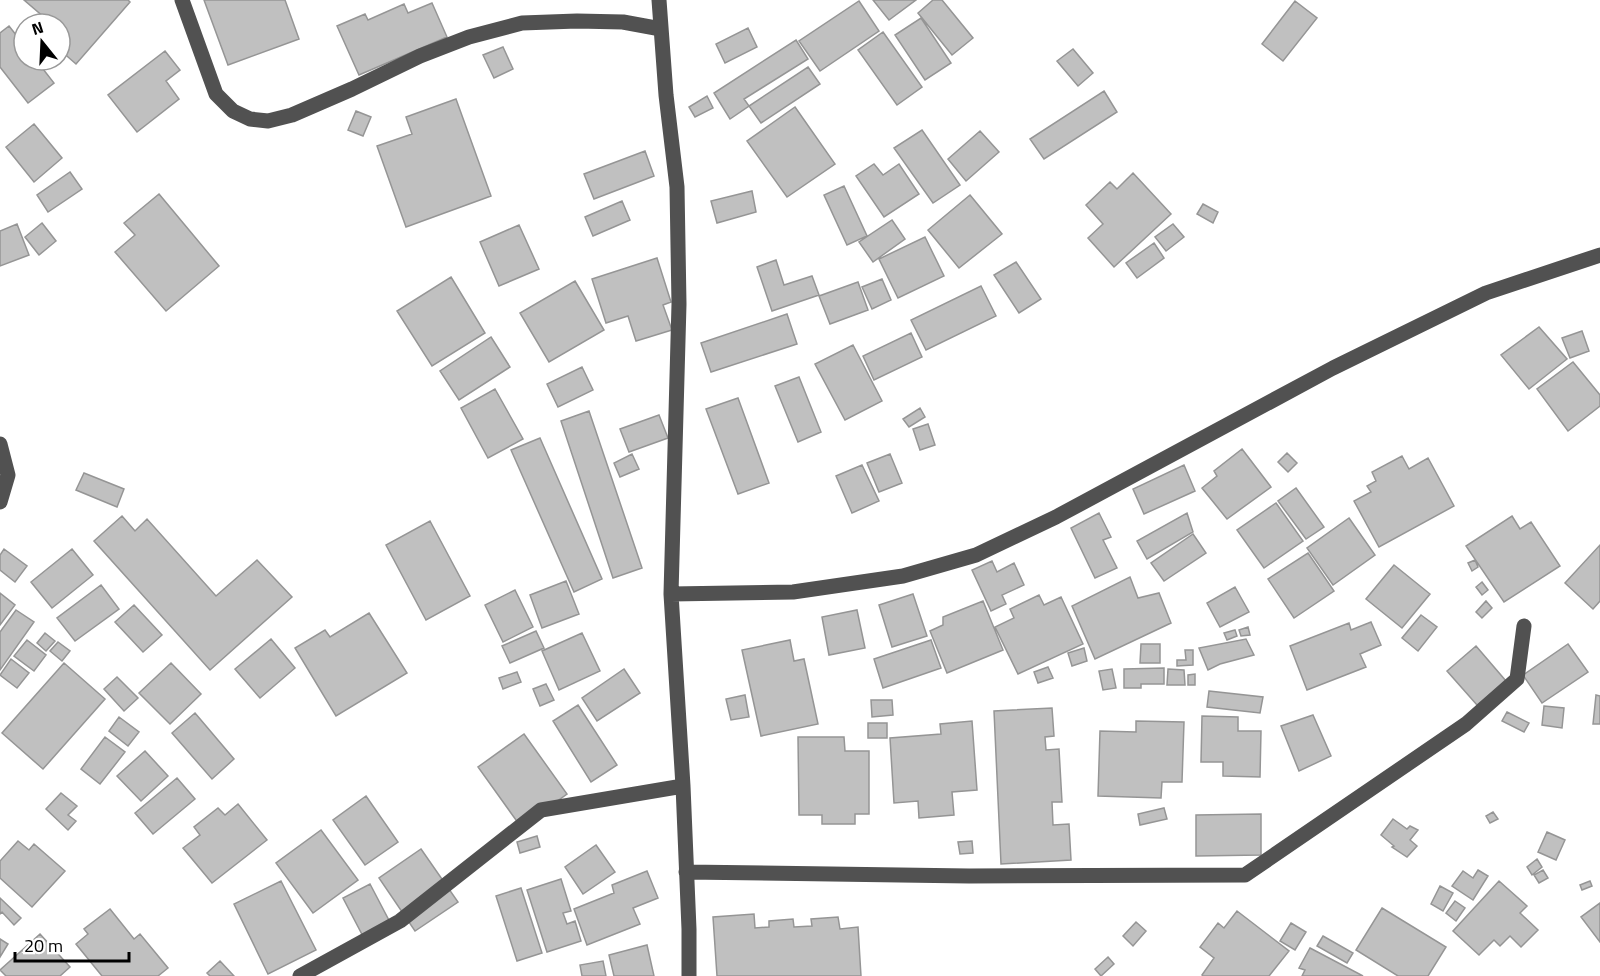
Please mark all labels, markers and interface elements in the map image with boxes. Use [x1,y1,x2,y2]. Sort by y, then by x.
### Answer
north arrow [12,12,72,72]
text: N [28,15,46,41]
scale bar [15,925,129,963]
text: 20 m [24,932,63,959]

